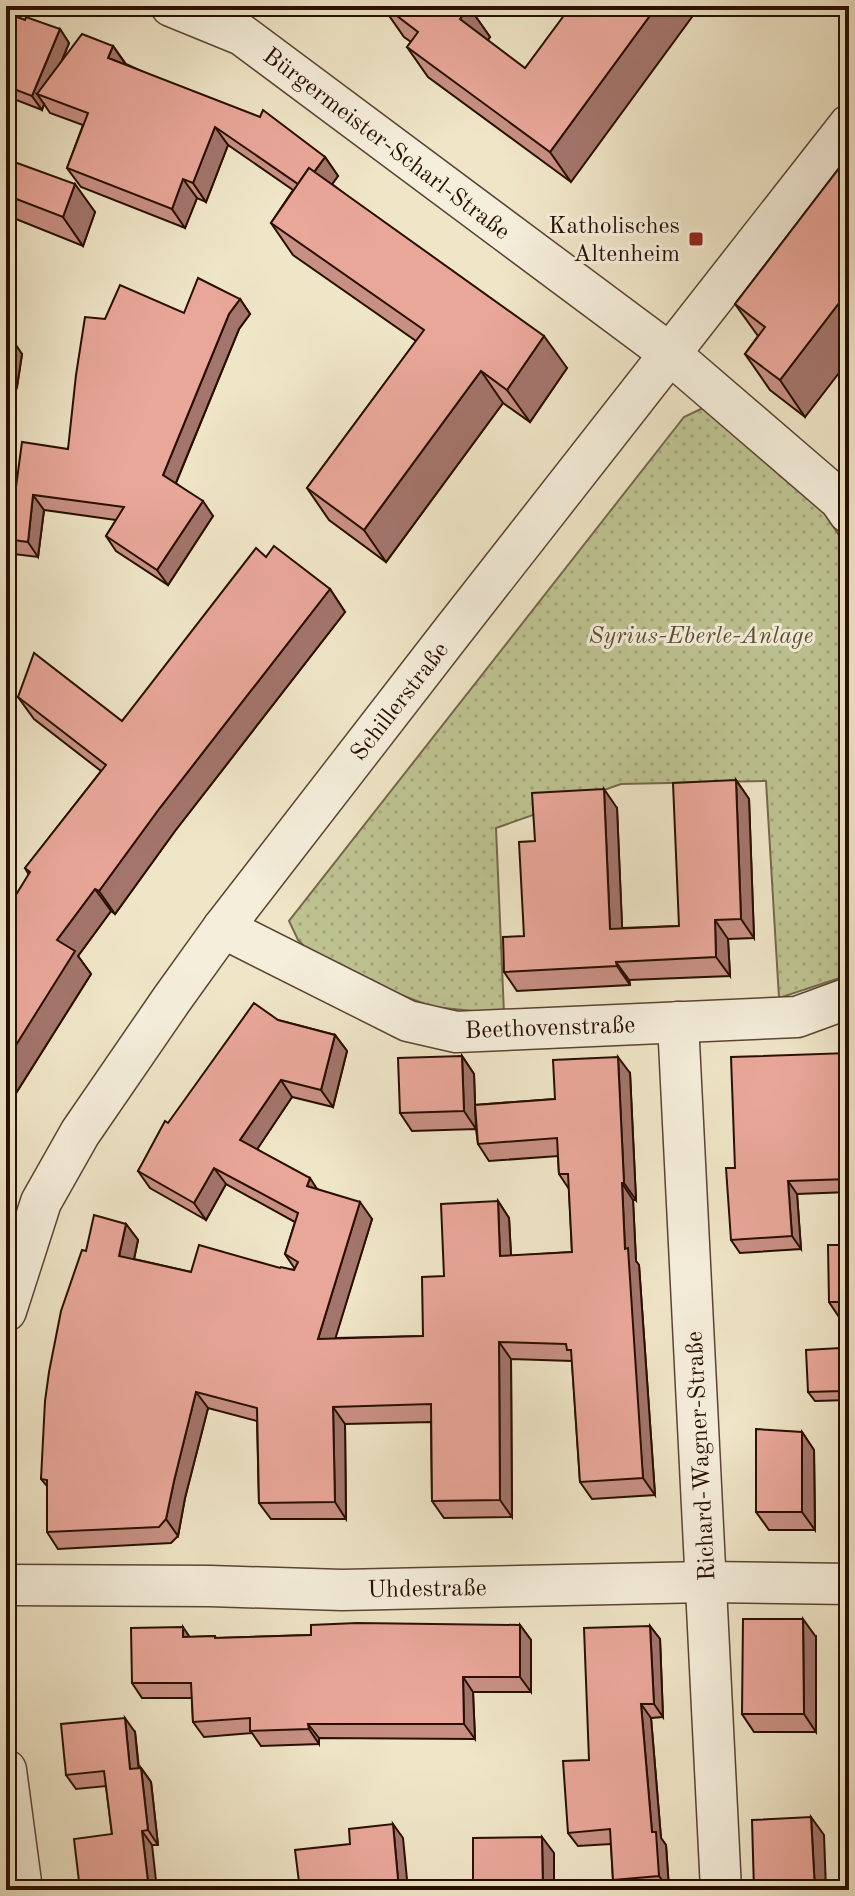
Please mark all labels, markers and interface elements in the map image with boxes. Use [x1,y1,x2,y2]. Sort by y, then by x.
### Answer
street label: Bürgermeister-Scharl-Straße [258,44,514,245]
place label: Katholisches Altenheim [548,215,680,267]
marker: Katholisches Altenheim [687,230,705,248]
park label: Syrius-Eberle-Anlage [589,625,814,649]
street label: Schillerstraße [347,639,454,766]
street label: Beethovenstraße [464,1014,636,1044]
street label: Richard-Wagner-Straße [683,1330,721,1581]
street label: Uhdestraße [367,1577,487,1603]

